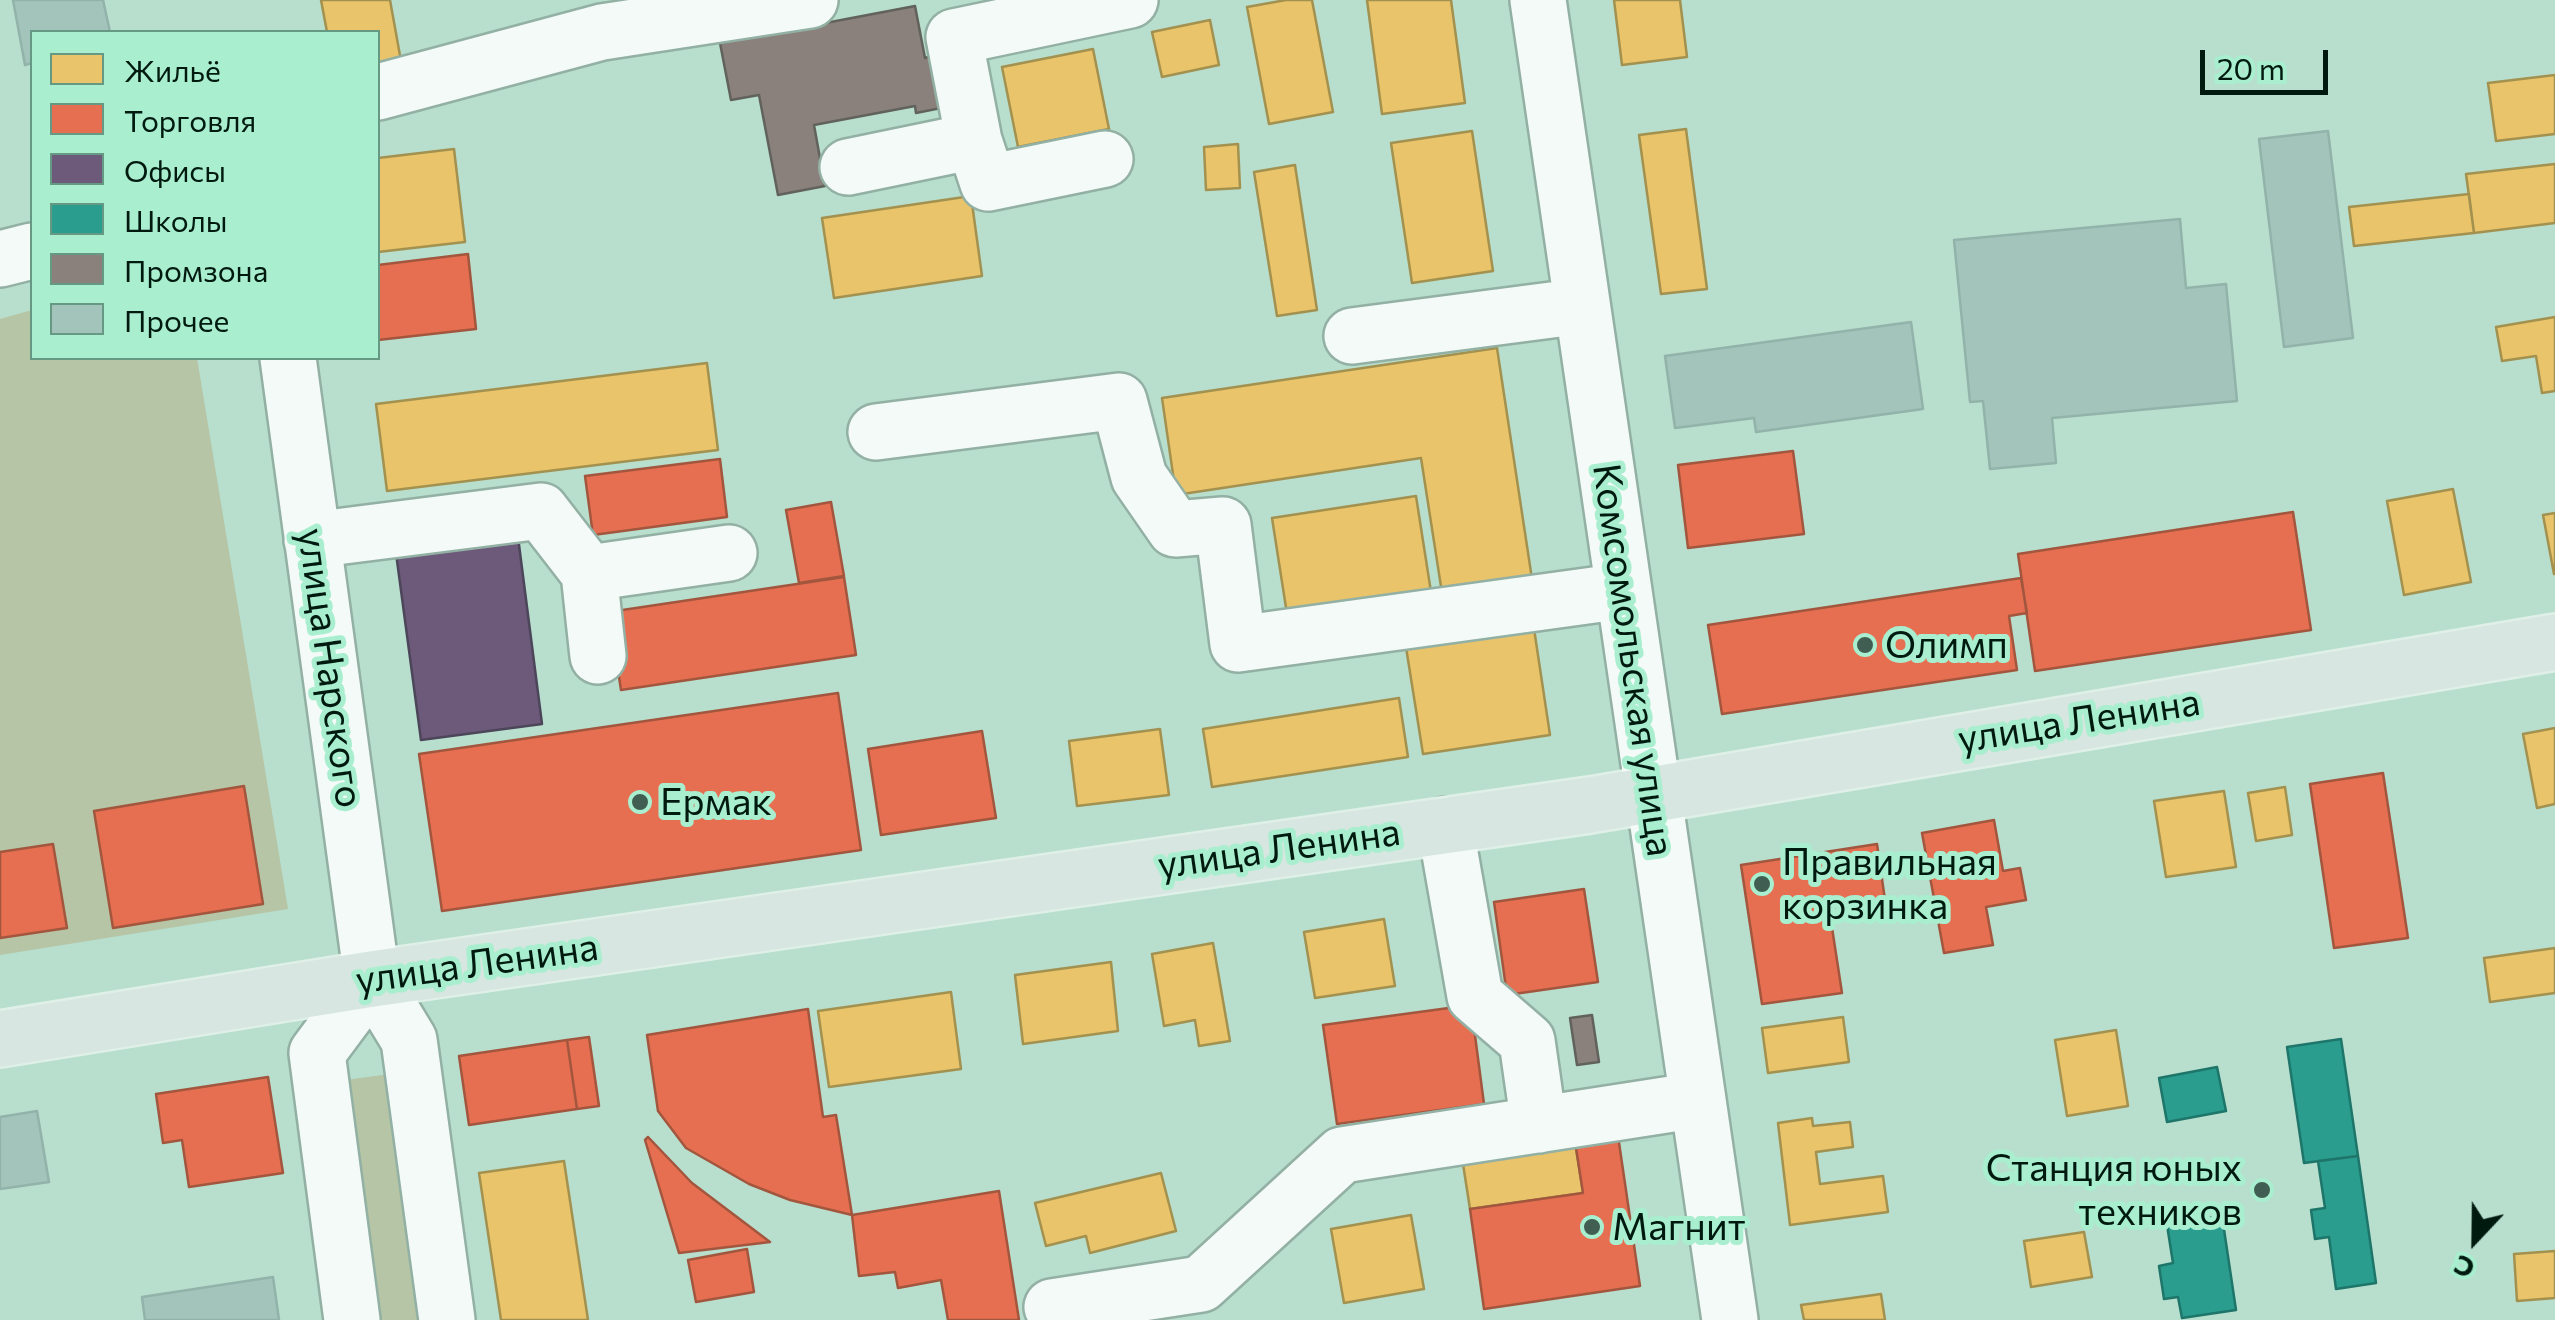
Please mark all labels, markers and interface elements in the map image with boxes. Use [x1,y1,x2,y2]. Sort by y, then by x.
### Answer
legend [30,30,380,360]
scale bar [2205,30,2332,92]
text: 20 m [2217,49,2285,86]
text: Жильё [124,51,221,88]
text: Торговля [124,101,256,138]
text: Офисы [124,151,226,188]
text: Школы [124,201,228,238]
text: Промзона [124,251,268,288]
text: Прочее [124,301,229,338]
street label: Комсомольская улица [1583,461,1683,859]
street label: улица Нарского [288,525,372,811]
place label: Олимп [1885,622,2008,668]
marker: Олимп [1854,634,1876,656]
street label: улица Ленина [1955,679,2203,763]
place label: Ермак [660,779,772,825]
marker: Ермак [629,791,651,813]
street label: улица Ленина [1155,809,1403,889]
place label: Правильная корзинка [1782,839,1997,928]
marker: Правильная корзинка [1751,873,1773,895]
street label: улица Ленина [353,924,601,1004]
place label: Станция юных техников [1986,1145,2242,1234]
marker: Станция юных техников [2251,1179,2273,1201]
north arrow [2425,1190,2525,1290]
place label: Магнит [1612,1204,1746,1250]
marker: Магнит [1581,1216,1603,1238]
text: С [2449,1248,2479,1287]

